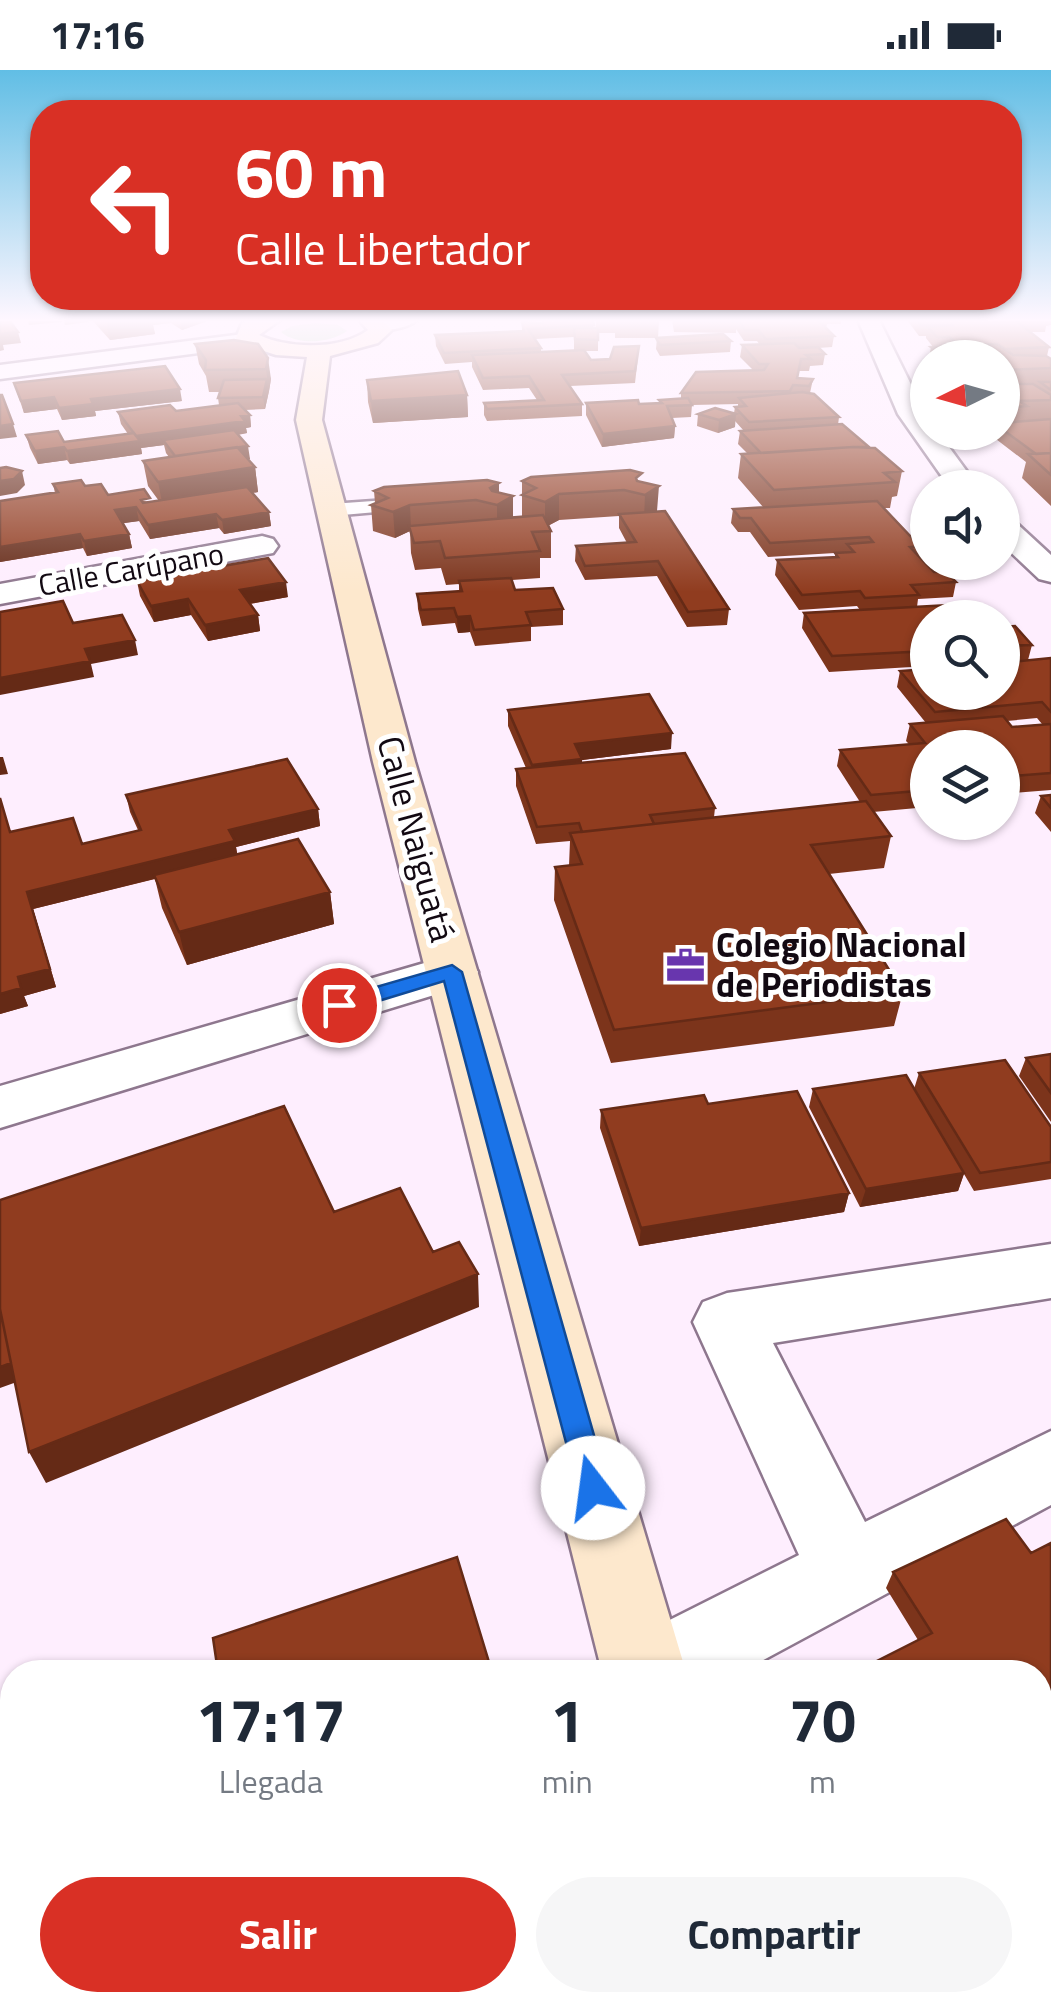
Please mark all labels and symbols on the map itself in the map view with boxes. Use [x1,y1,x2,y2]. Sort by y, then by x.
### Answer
north arrow [910,340,1020,450]
street label: Calle Carúpano [35,530,227,608]
street label: Calle Naiguatá [364,730,470,948]
place label: Colegio Nacional de Periodistas [716,917,967,1011]
office icon: Colegio Nacional de Periodistas [665,944,707,986]
pin [297,963,382,1048]
position arrow [541,1436,645,1540]

